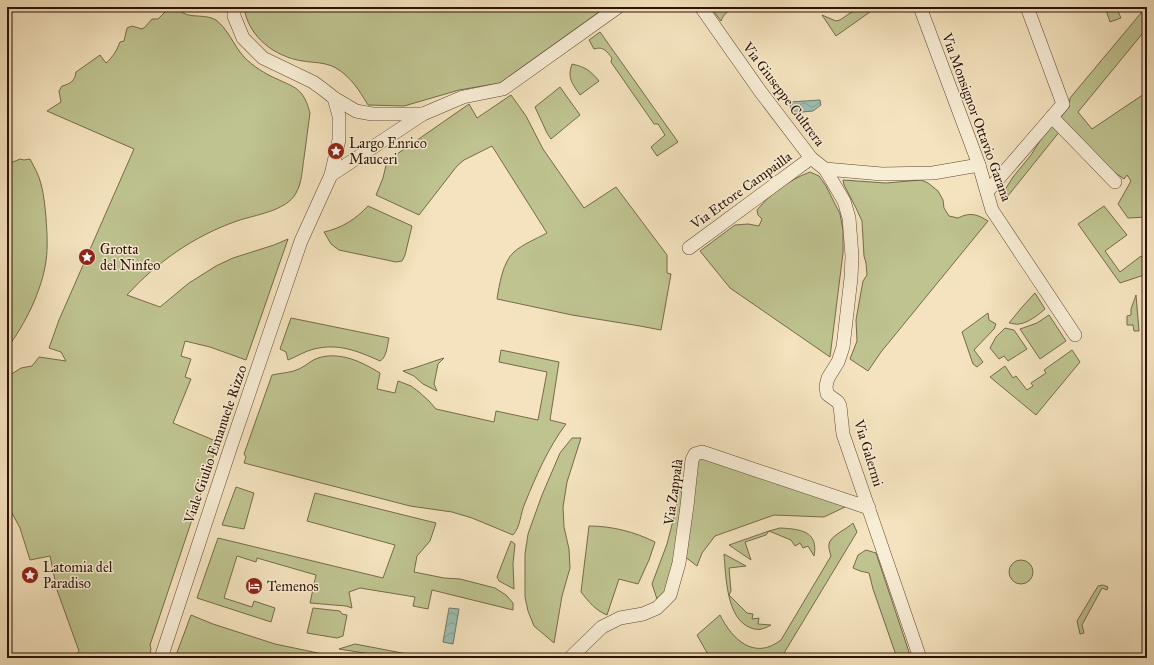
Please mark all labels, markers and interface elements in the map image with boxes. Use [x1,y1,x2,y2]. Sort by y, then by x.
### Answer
street label: Via Monsignor Ottavio Garana [938,30,1015,204]
street label: Via Giuseppe Cultrera [738,38,828,150]
place label: Largo Enrico Mauceri [349,135,427,168]
place icon: Largo Enrico Mauceri [326,141,346,161]
street label: Via Ettore Campailla [687,148,795,233]
place label: Grotta del Ninfeo [100,241,161,274]
place icon: Grotta del Ninfeo [77,247,97,267]
street label: Viale Giulio Emanuele Rizzo [180,363,251,526]
street label: Via Galermi [850,417,887,489]
street label: Via Zappalà [660,458,687,527]
place label: Latomia del Paradiso [43,559,113,592]
place icon: Latomia del Paradiso [20,565,40,585]
hotel icon: Temenos [244,576,264,596]
place label: Temenos [267,578,319,595]

